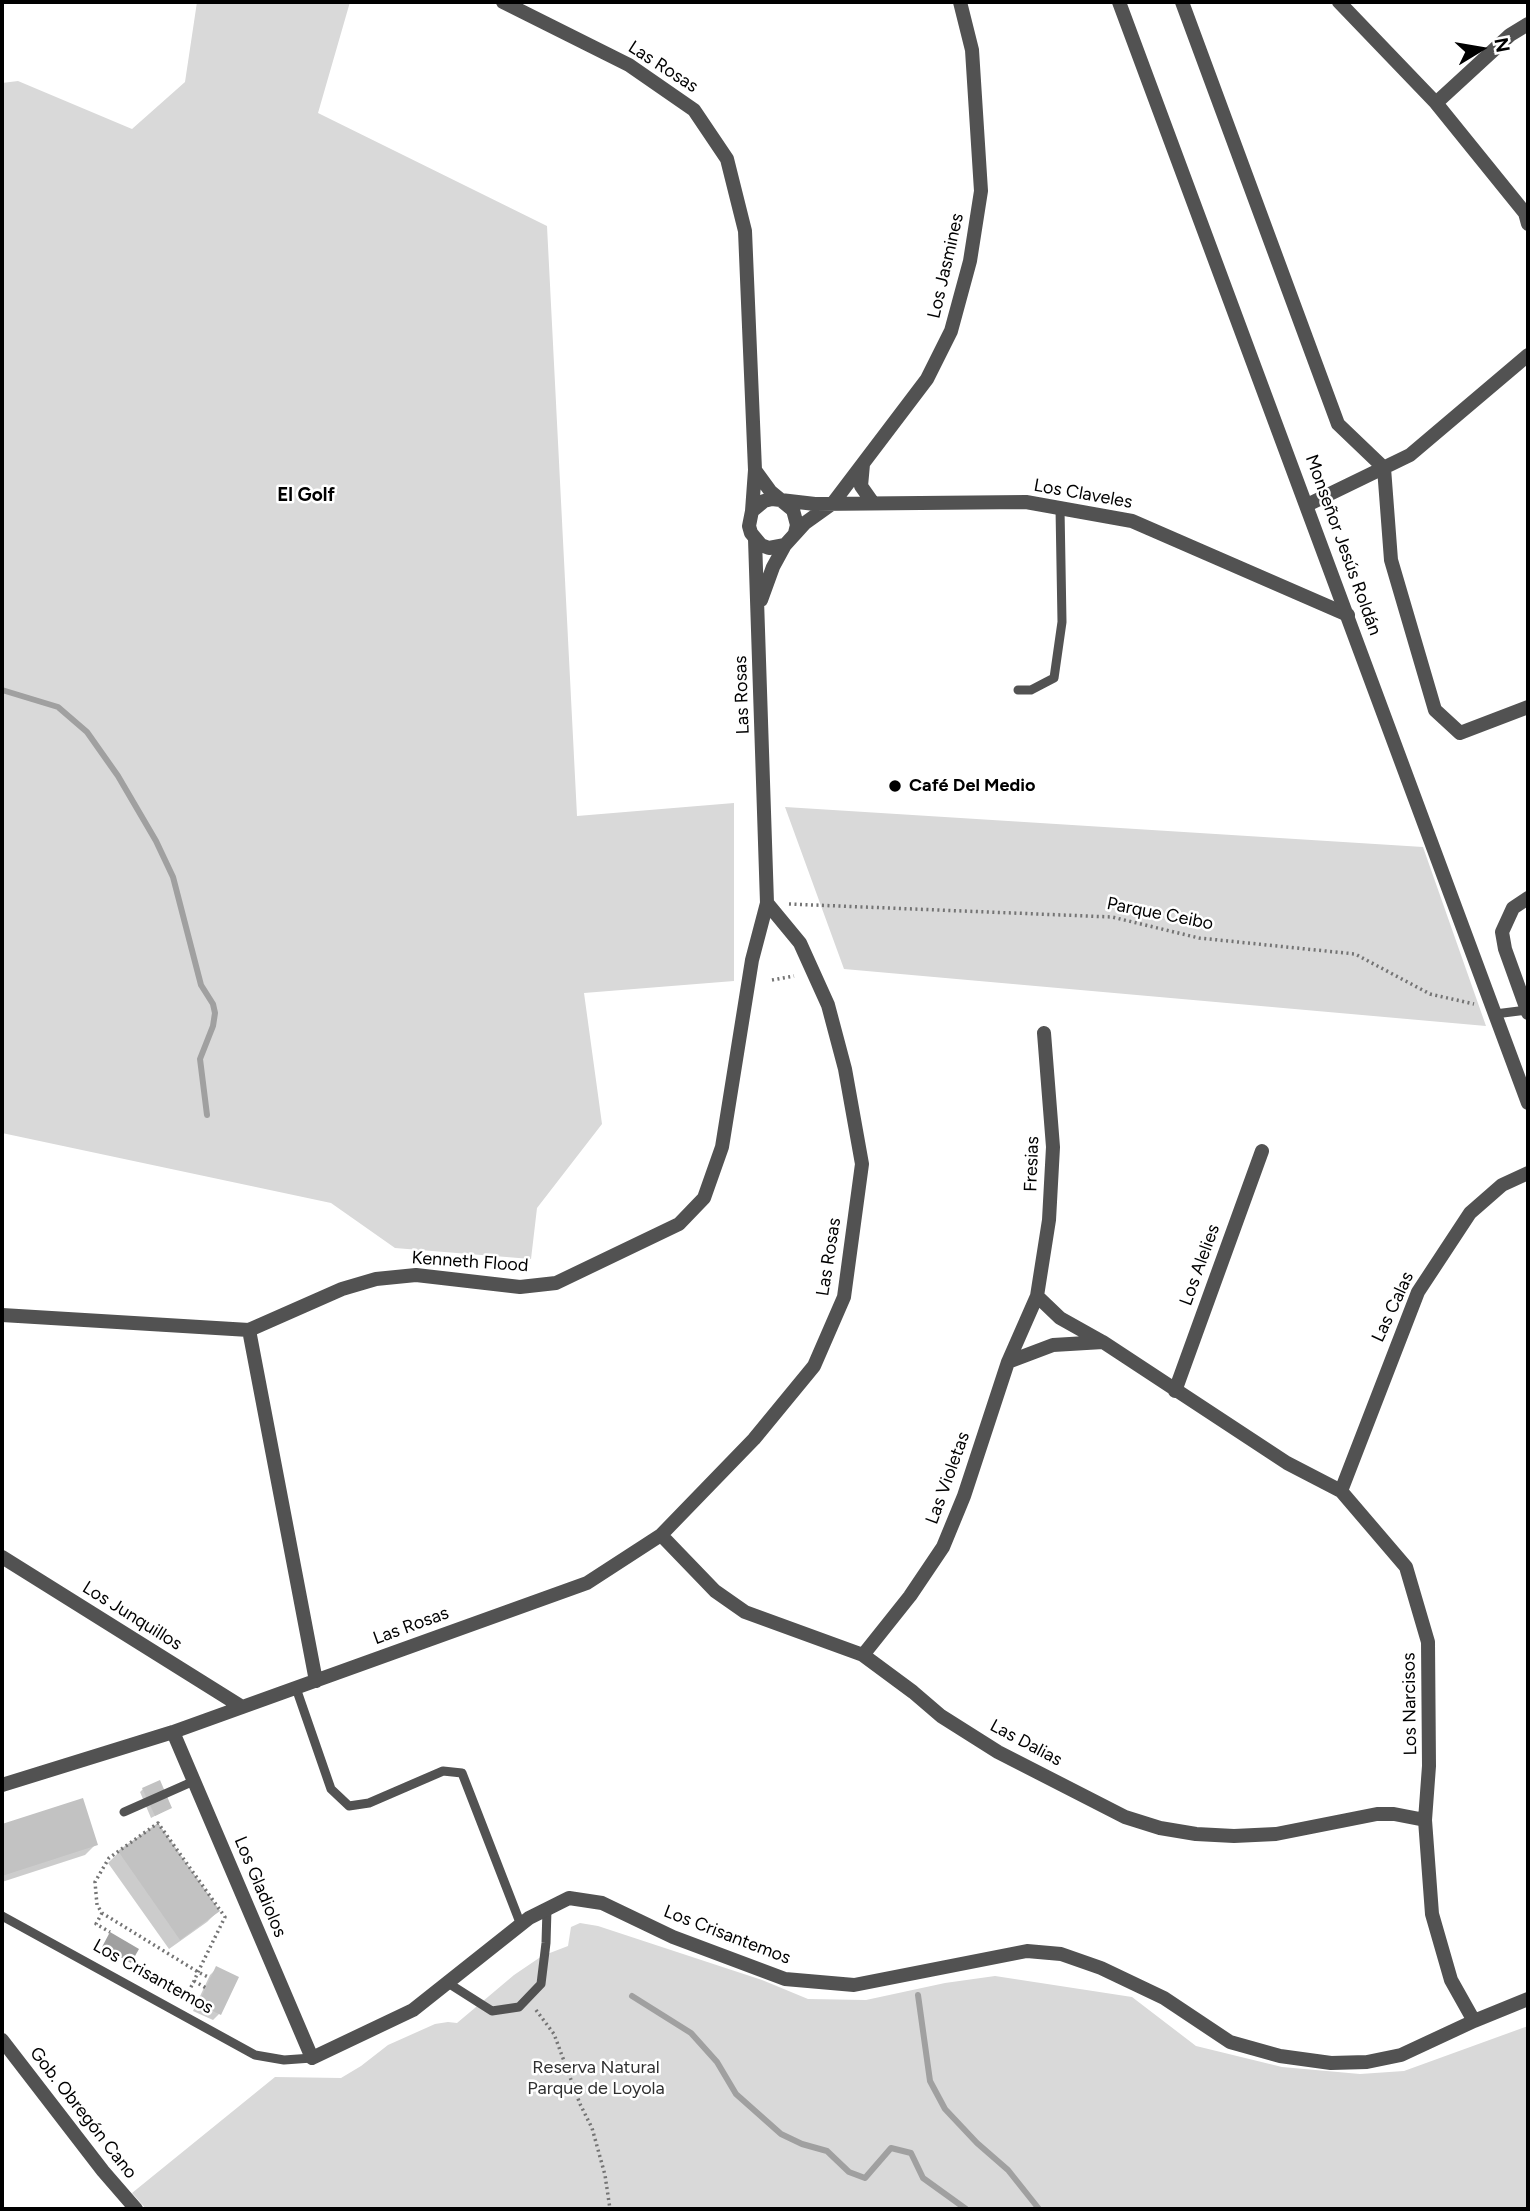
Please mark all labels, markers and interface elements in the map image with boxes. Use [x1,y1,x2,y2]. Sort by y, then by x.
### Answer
north arrow [1446,14,1516,84]
text: N [1489,35,1515,54]
street label: Las Rosas [624,36,702,98]
street label: Los Jasmines [923,211,969,321]
street label: Monseñor Jesús Roldán [1300,452,1386,638]
street label: Los Claveles [1032,475,1134,513]
district label: El Golf [277,484,335,506]
street label: Las Rosas [730,655,754,735]
place label: Café Del Medio [909,775,1035,797]
marker: Café Del Medio [887,778,903,794]
street label: Parque Ceibo [1105,893,1215,935]
street label: Fresias [1020,1136,1044,1192]
street label: Las Rosas [812,1216,846,1298]
street label: Los Alelies [1175,1221,1225,1309]
street label: Kenneth Flood [411,1247,529,1277]
street label: Las Calas [1367,1268,1419,1346]
street label: Las Violetas [921,1429,975,1527]
street label: Los Junquillos [78,1577,186,1655]
street label: Las Rosas [370,1602,452,1650]
street label: Los Narcisos [1398,1652,1422,1756]
street label: Las Dalias [986,1715,1066,1771]
street label: Los Gladiolos [229,1833,291,1941]
street label: Los Crisantemos [660,1901,794,1969]
street label: Los Crisantemos [89,1935,217,2019]
street label: Gob. Obregón Cano [25,2043,141,2183]
park label: Reserva Natural Parque de Loyola [527,2057,665,2100]

